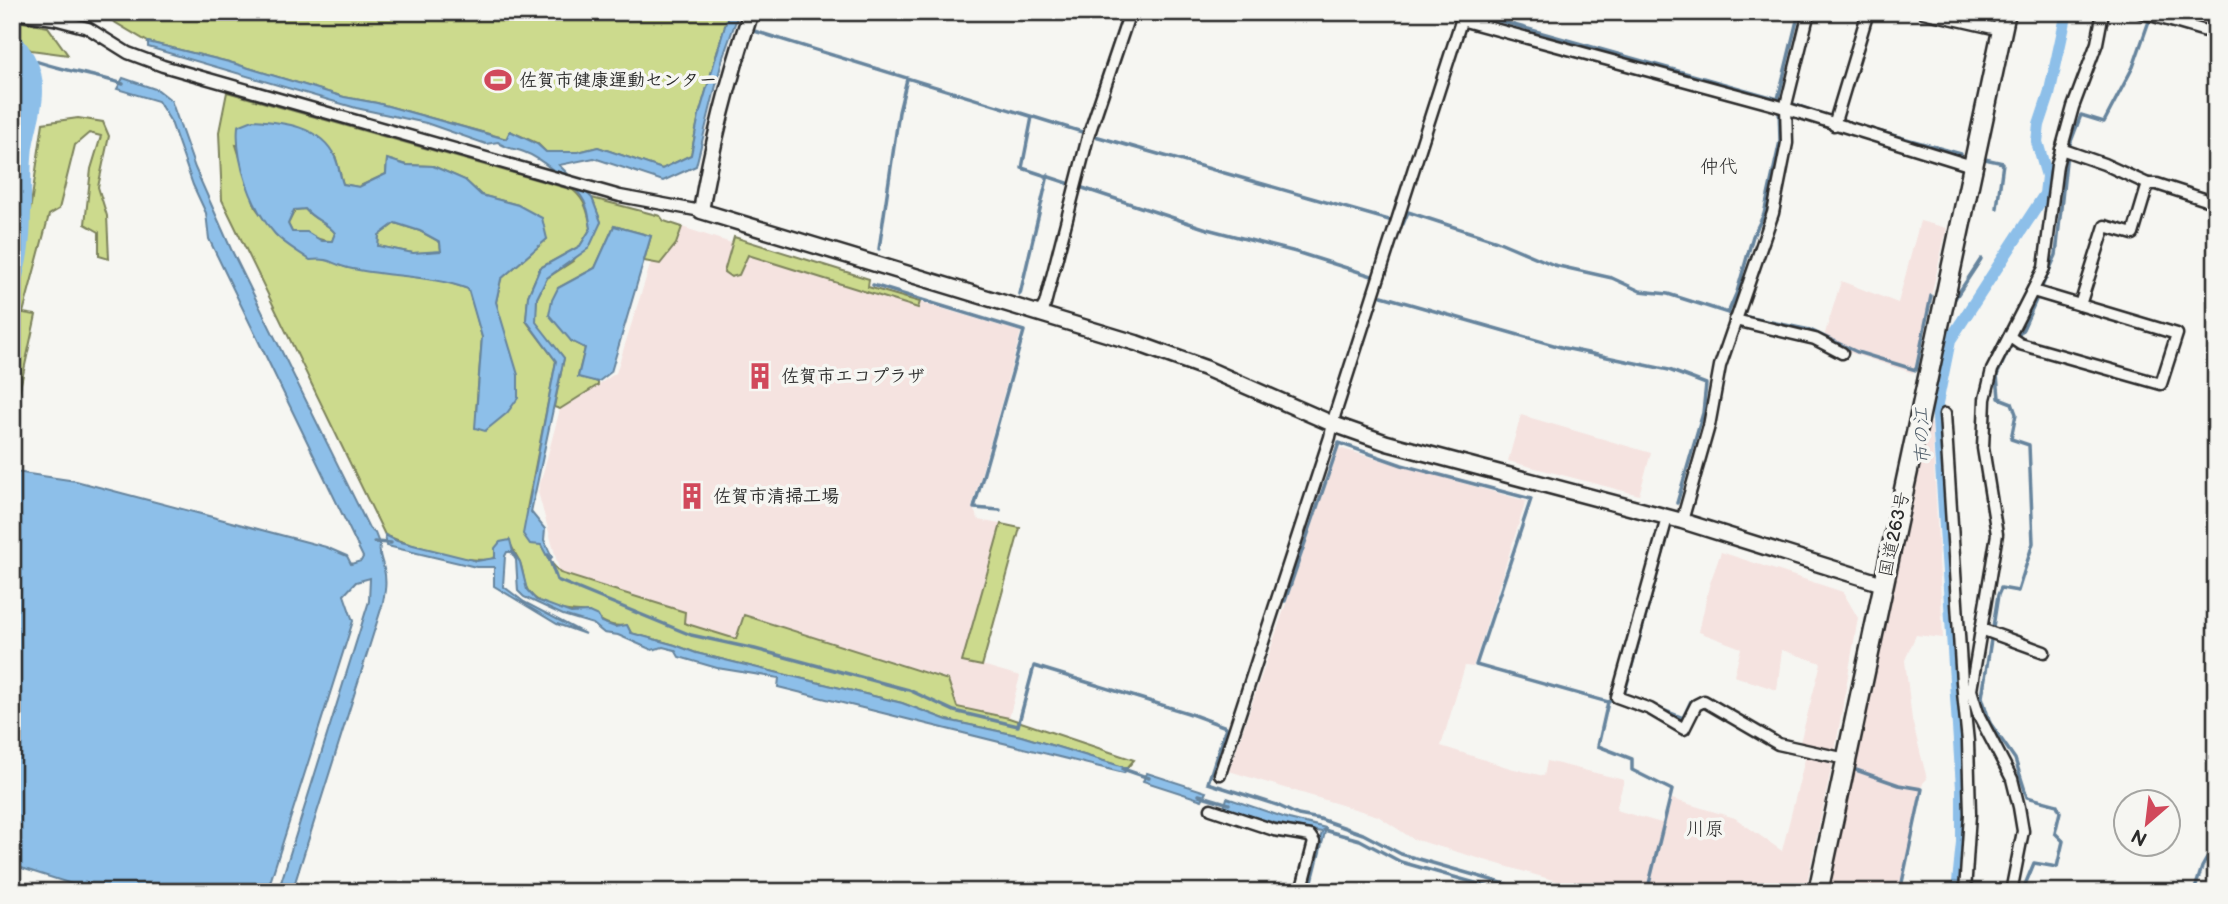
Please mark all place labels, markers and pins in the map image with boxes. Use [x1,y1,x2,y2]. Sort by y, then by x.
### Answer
sports icon: 佐賀市健康運動センター [483,65,513,95]
place label: 佐賀市健康運動センター [519,70,717,91]
building icon: 佐賀市エコプラザ [745,361,775,391]
place label: 佐賀市エコプラザ [781,366,925,387]
building icon: 佐賀市清掃工場 [677,481,707,511]
place label: 佐賀市清掃工場 [713,486,839,507]

